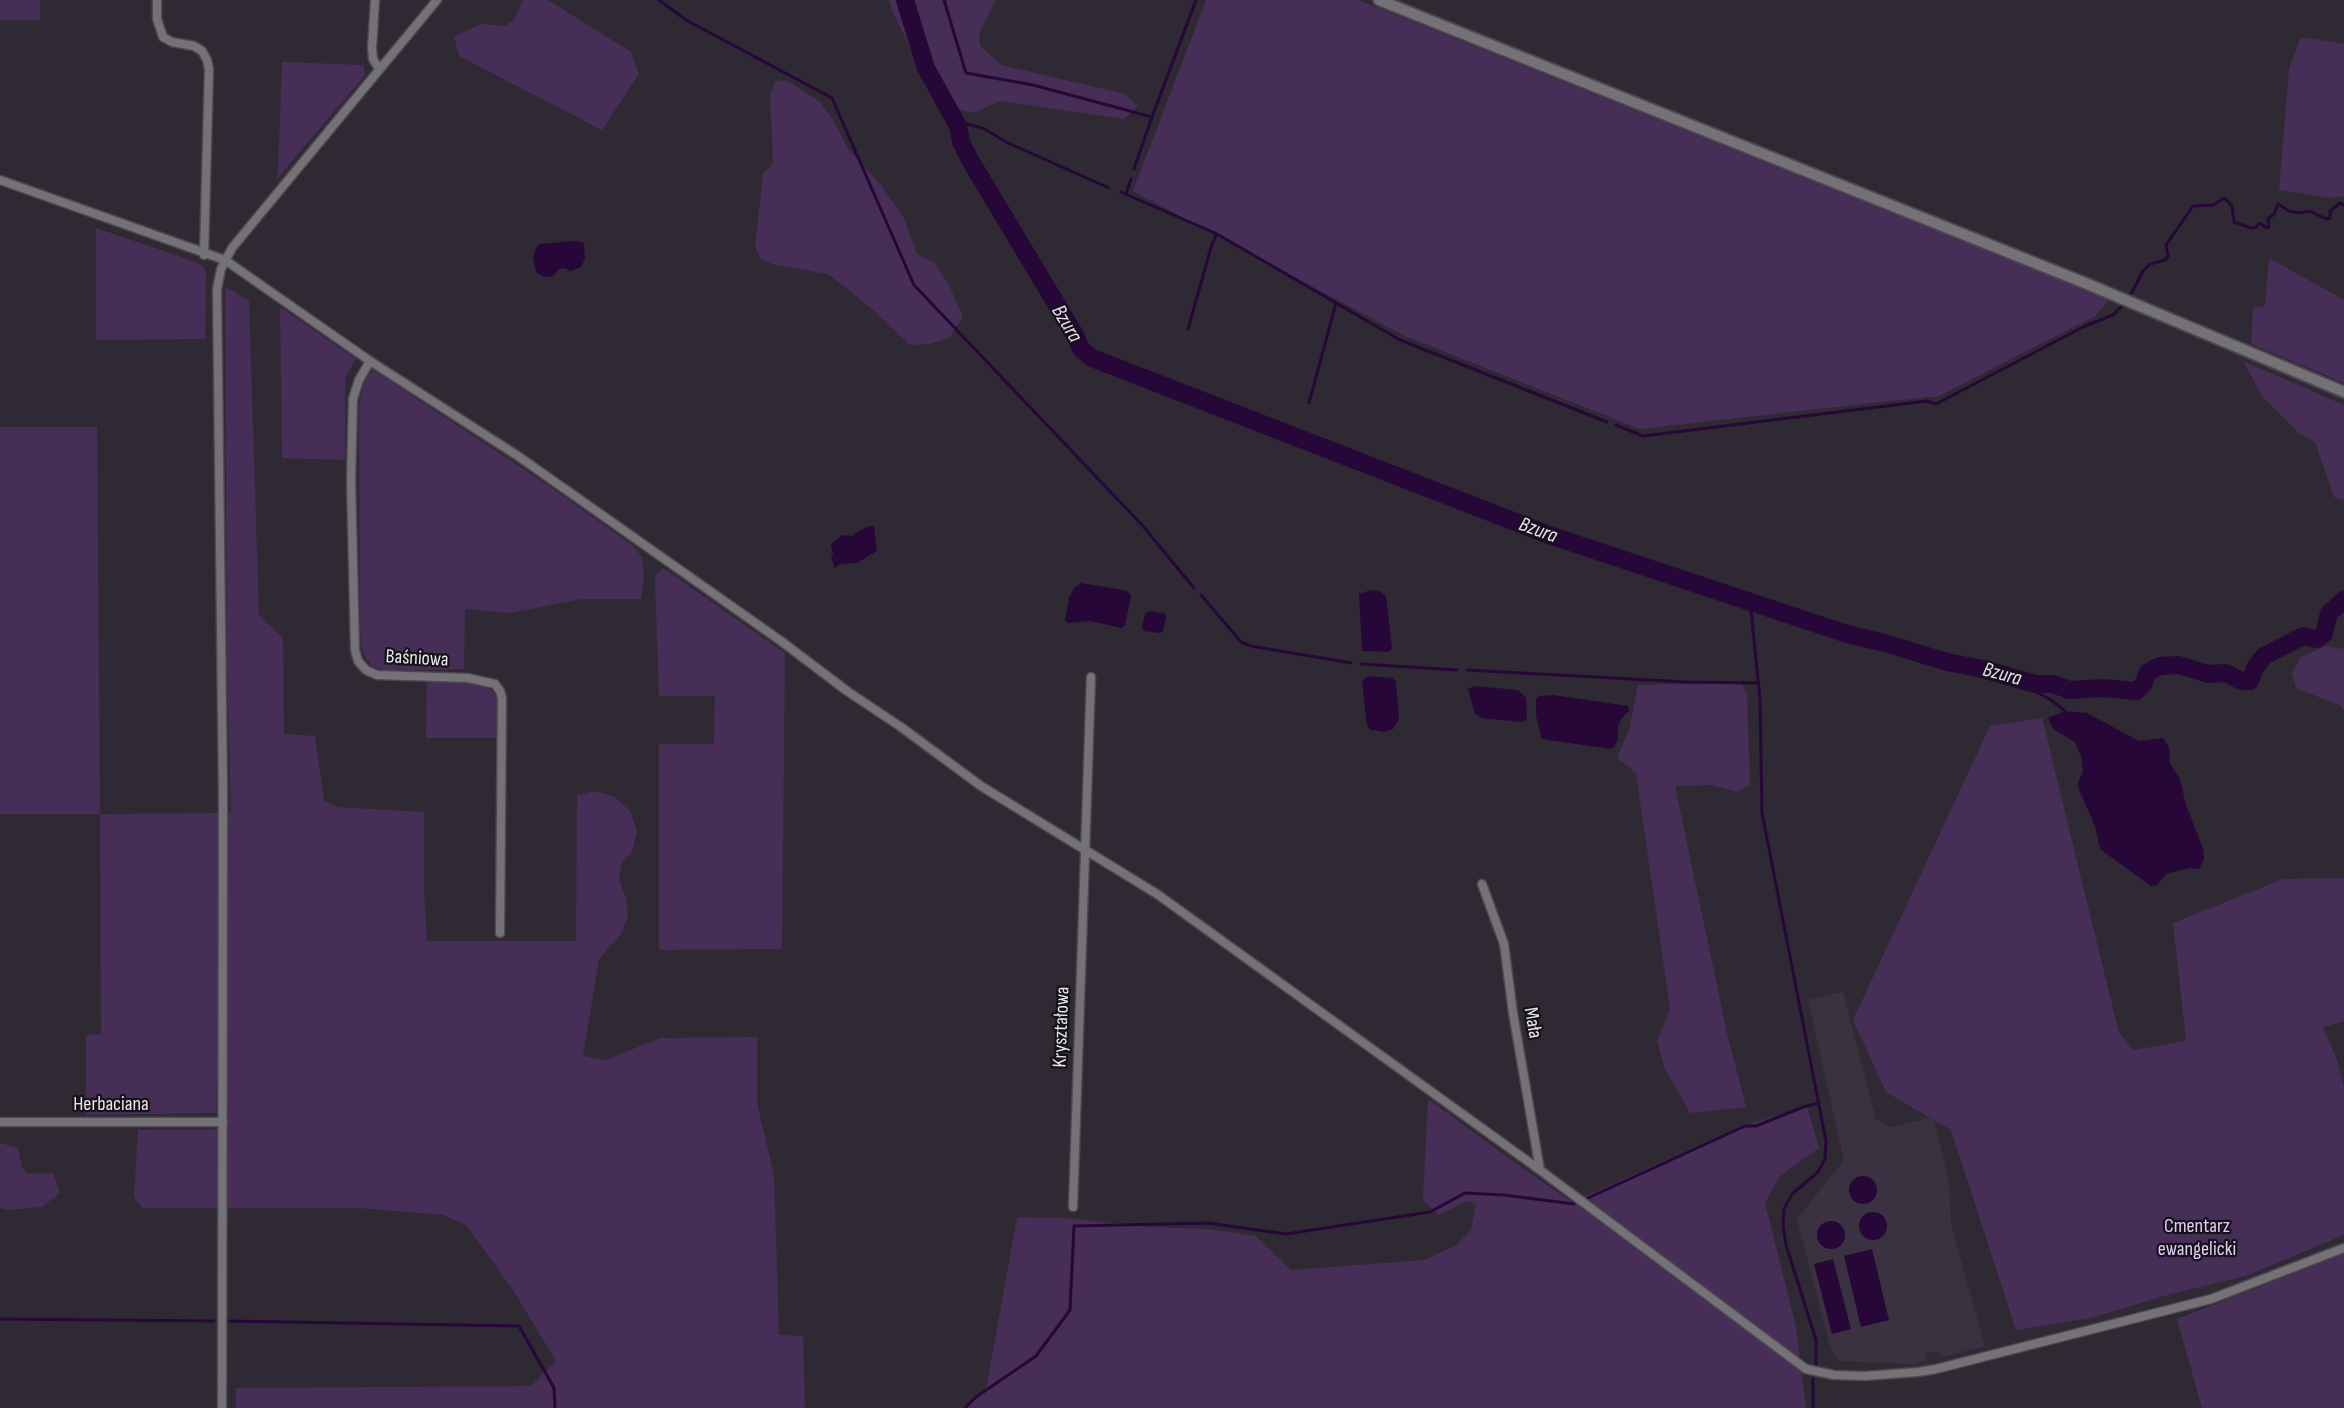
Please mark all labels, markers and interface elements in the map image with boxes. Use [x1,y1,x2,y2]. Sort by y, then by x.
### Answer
water label: Bzura [1045,301,1087,347]
water label: Bzura [1515,512,1561,550]
street label: Baśniowa [385,645,449,673]
water label: Bzura [1980,658,2024,692]
street label: Kryształowa [1049,986,1075,1068]
street label: Mała [1517,1006,1547,1040]
street label: Herbaciana [73,1093,149,1117]
park label: Cmentarz ewangelicki [2158,1215,2236,1262]

